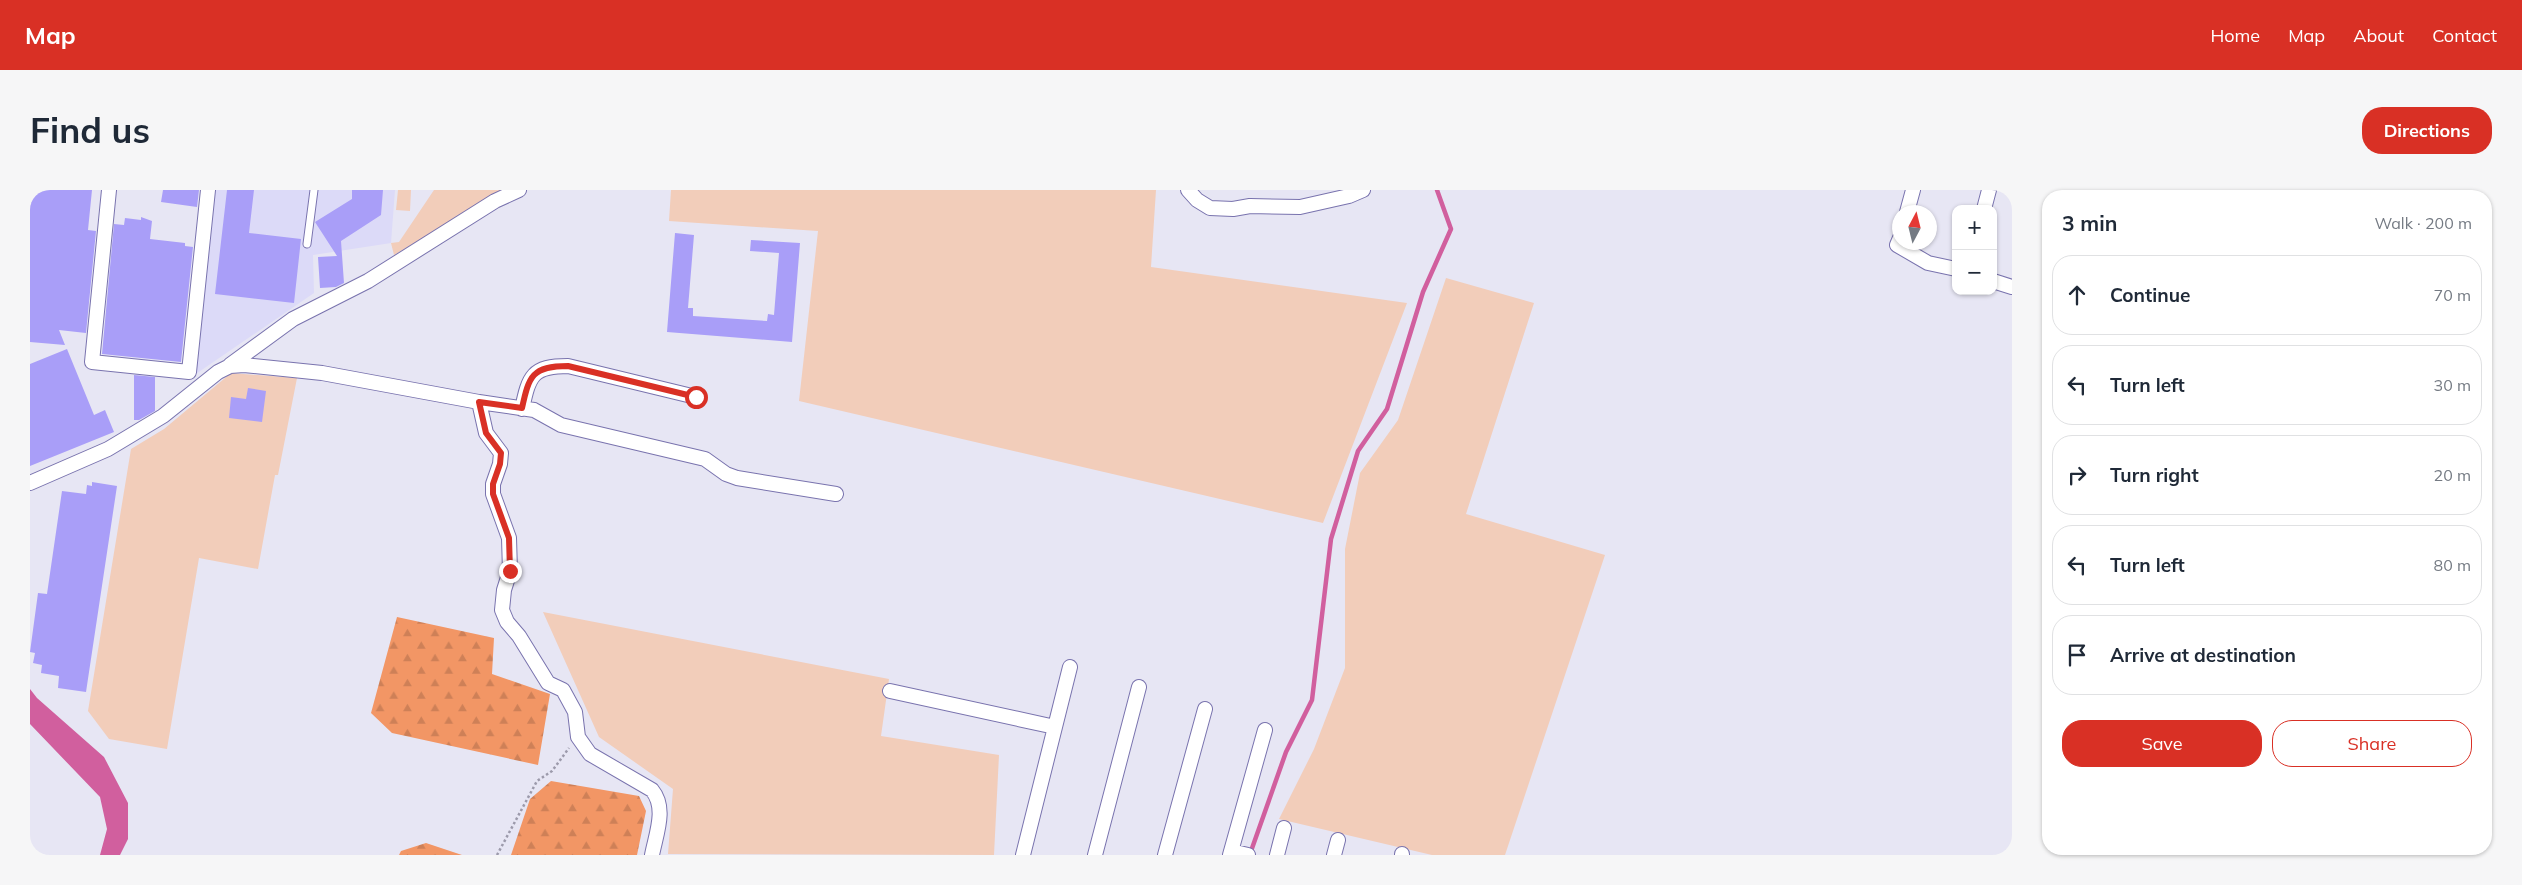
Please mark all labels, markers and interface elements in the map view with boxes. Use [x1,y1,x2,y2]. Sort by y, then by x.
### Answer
text: Map [25,20,76,50]
text: Home [2210,24,2260,47]
text: Map [2288,24,2325,47]
text: About [2353,24,2404,47]
text: Contact [2432,24,2497,47]
button: Directions [2362,107,2492,154]
text: Find us [30,108,150,152]
north arrow [1892,205,1937,250]
map controls [1952,205,1997,295]
button: + [1952,205,1997,250]
text: 3 min [2062,210,2117,236]
text: Walk · 200 m [2374,213,2472,233]
button: − [1952,250,1997,295]
icon: ahead [2063,281,2091,309]
text: Continue [2110,283,2190,307]
text: 70 m [2434,285,2471,305]
icon: left [2063,371,2091,399]
text: Turn left [2110,373,2185,397]
text: 30 m [2434,375,2471,395]
route start [685,386,708,409]
icon: right [2063,461,2091,489]
text: Turn right [2110,463,2199,487]
text: 20 m [2434,465,2471,485]
icon: left [2063,551,2091,579]
text: Turn left [2110,553,2185,577]
text: 80 m [2434,555,2471,575]
route end [499,560,522,583]
icon: arrive [2063,641,2091,669]
text: Arrive at destination [2110,643,2296,667]
button: Save [2062,720,2262,767]
button: Share [2272,720,2472,767]

